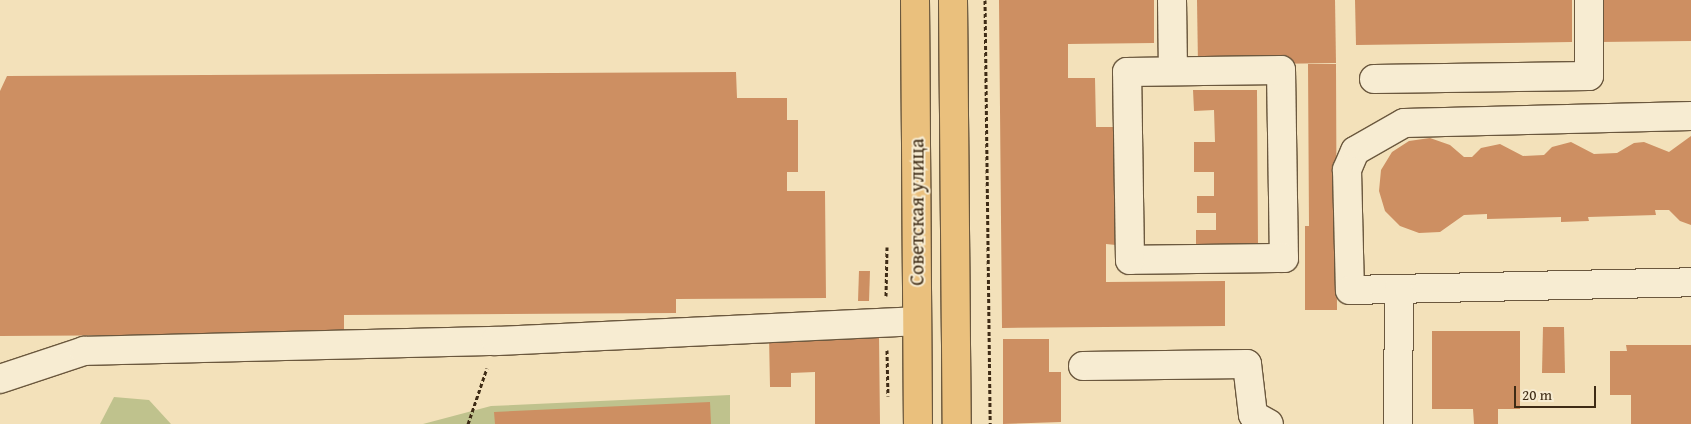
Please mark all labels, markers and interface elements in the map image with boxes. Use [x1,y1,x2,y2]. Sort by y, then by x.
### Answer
street label: Советская улица [904,138,928,286]
scale bar [1516,376,1598,408]
text: 20 m [1522,384,1552,405]

